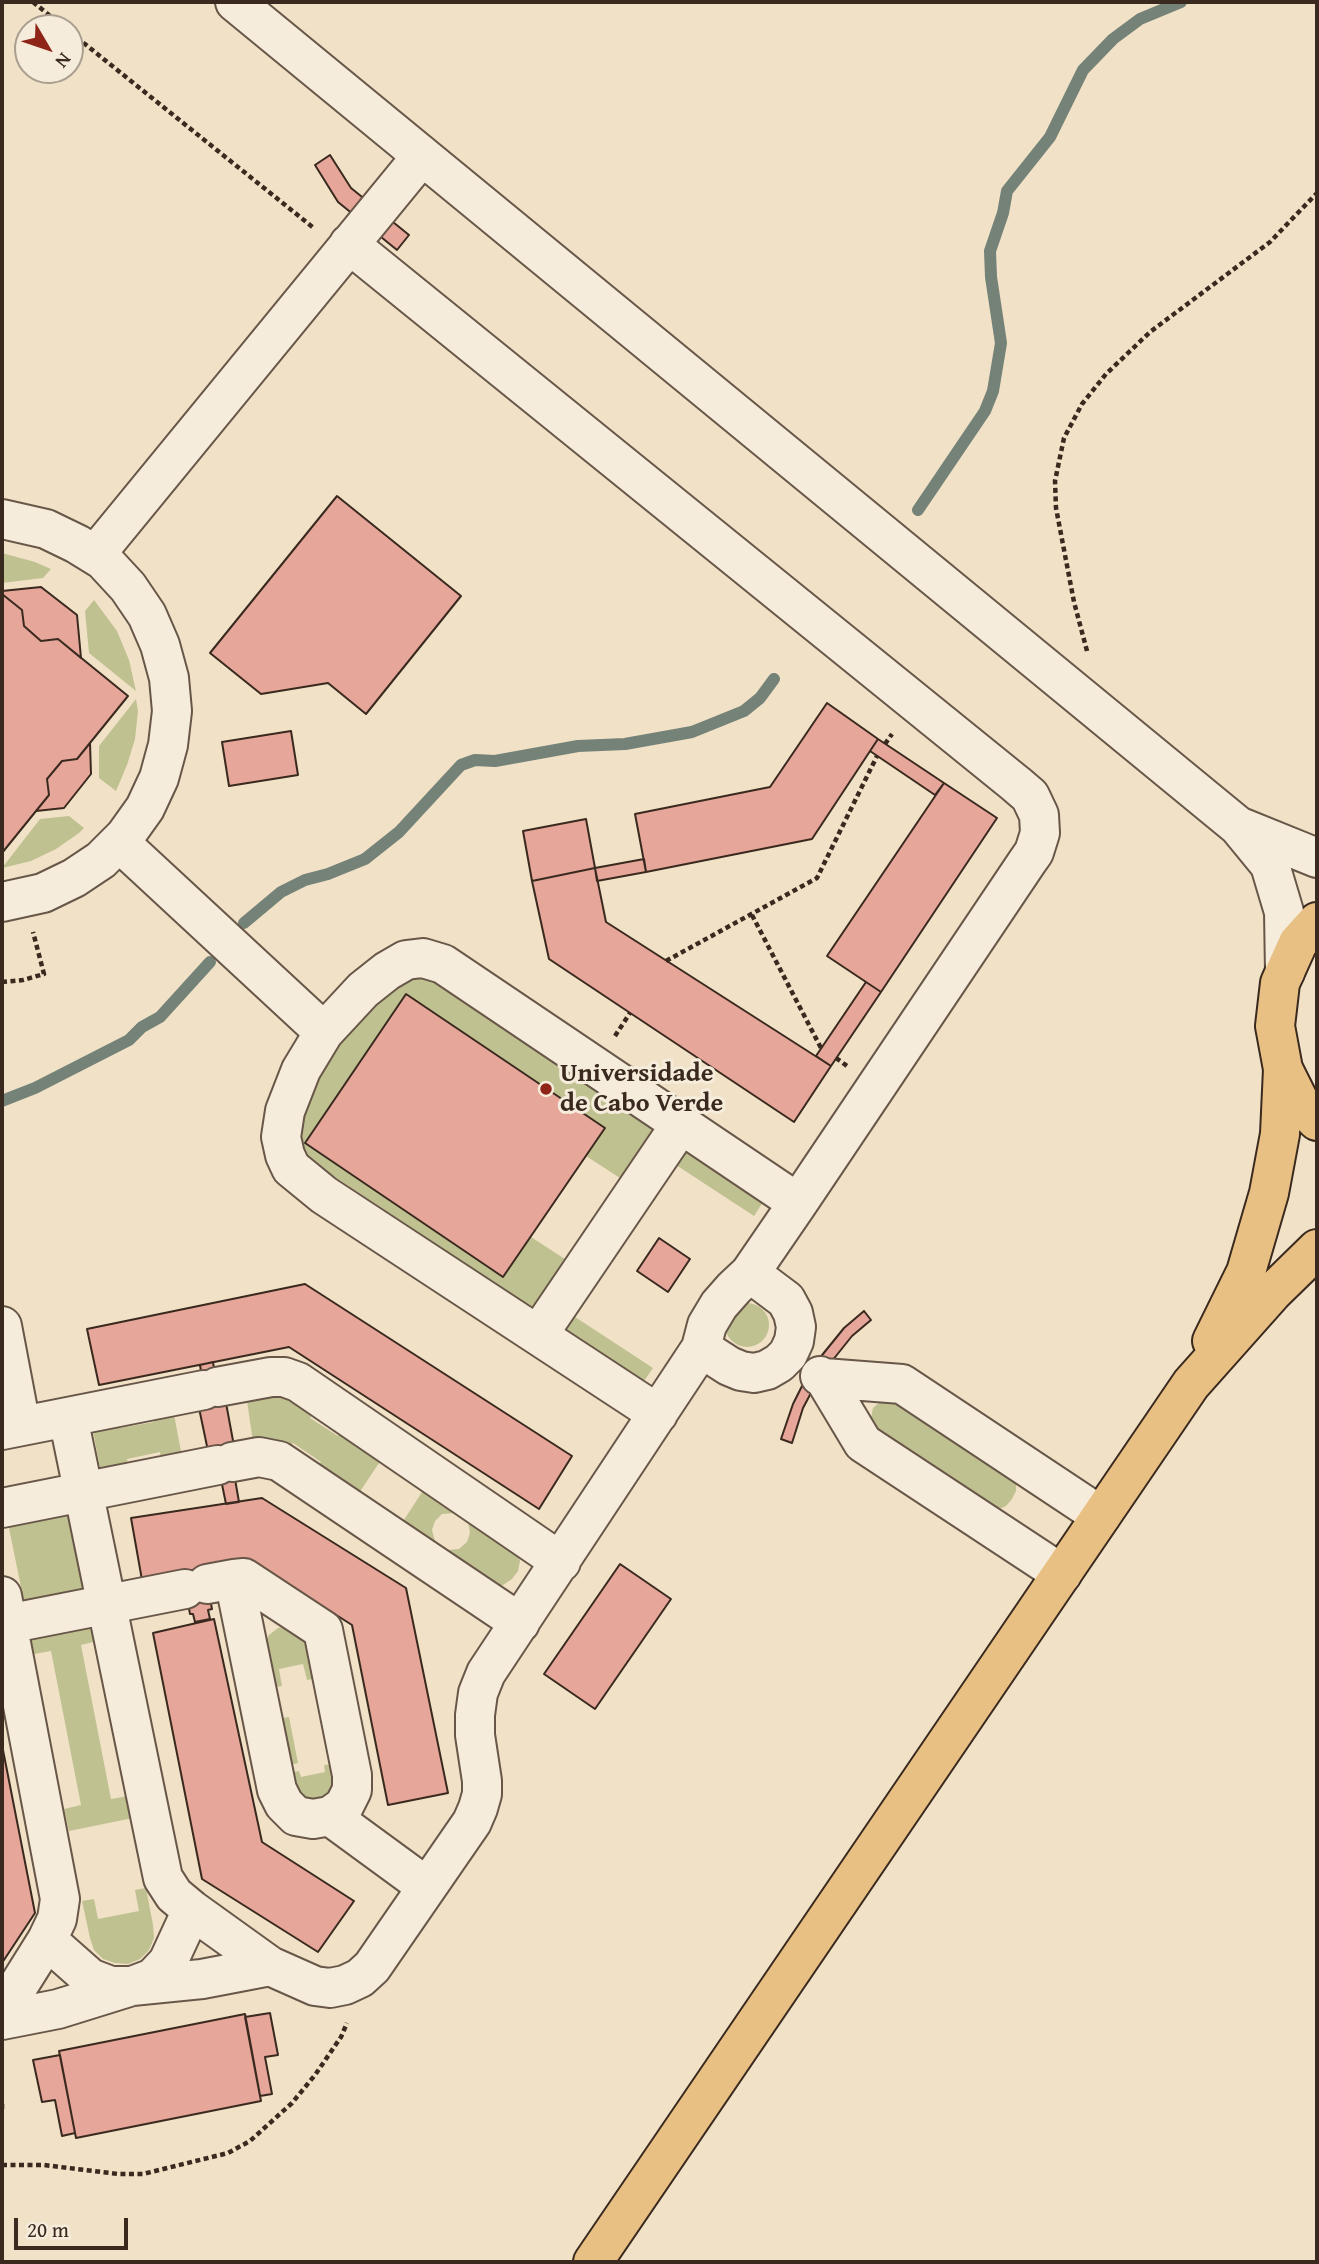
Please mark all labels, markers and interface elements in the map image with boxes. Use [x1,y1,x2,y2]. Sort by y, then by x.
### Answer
north arrow [14,14,84,84]
text: N [49,47,79,75]
place label: Universidade de Cabo Verde [560,1058,723,1120]
marker: Universidade de Cabo Verde [538,1081,554,1097]
scale bar [18,2204,131,2248]
text: 20 m [27,2214,69,2245]

